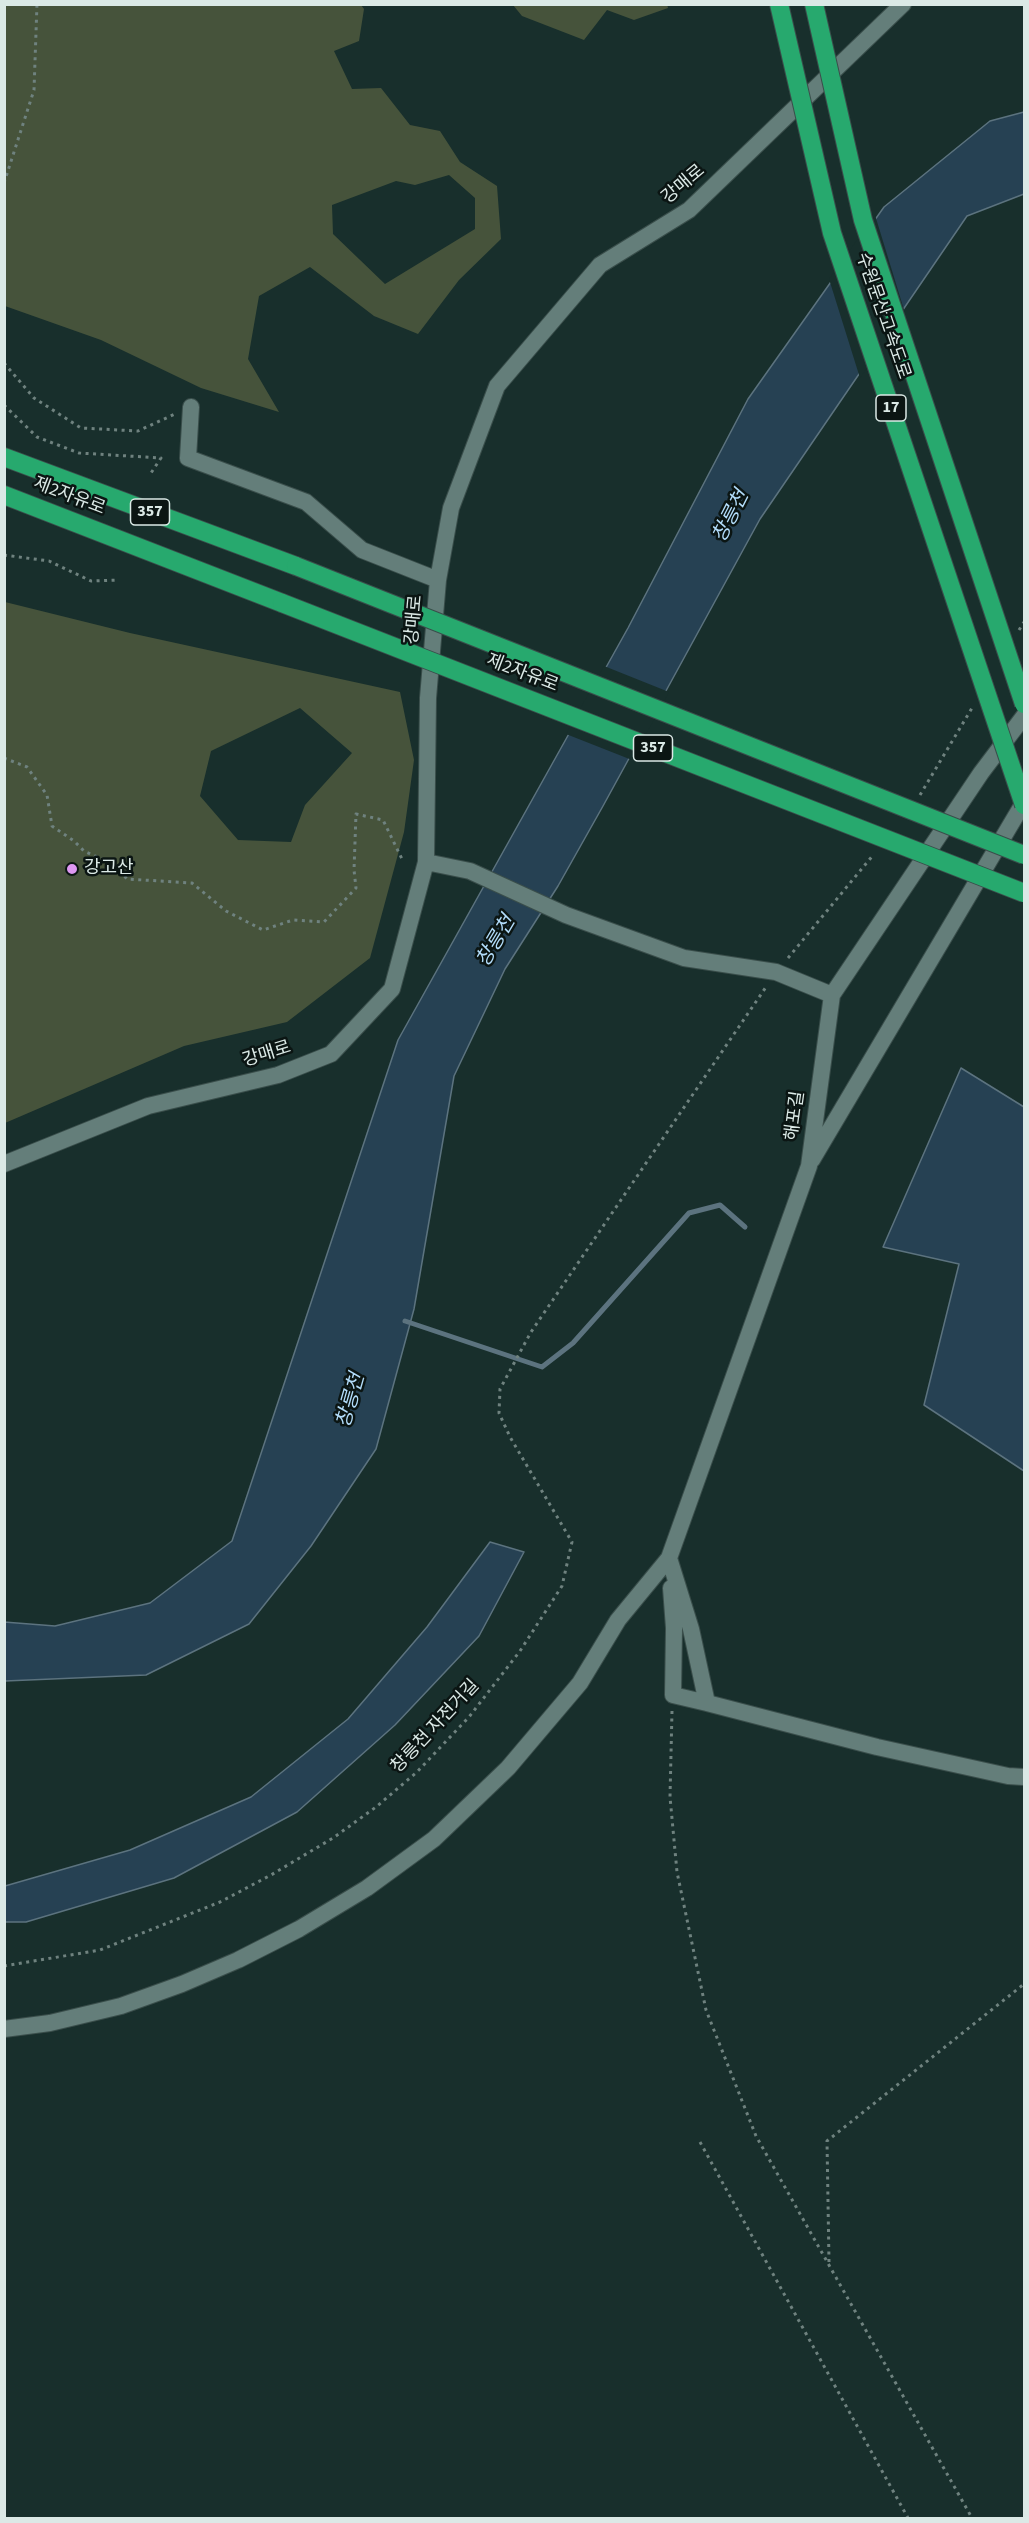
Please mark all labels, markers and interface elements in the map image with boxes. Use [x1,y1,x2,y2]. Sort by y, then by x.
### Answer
street label: 강매로 [658,161,710,209]
street label: 수원문산고속도로 [850,250,914,382]
road number: 17 [876,395,906,421]
street label: 제2자유로 [30,473,108,521]
water label: 창릉천 [709,487,755,547]
road number: 357 [130,499,170,525]
street label: 강매로 [402,594,428,646]
street label: 제2자유로 [483,650,561,698]
road number: 357 [634,735,672,761]
place label: 강고산 [84,858,134,880]
marker: 강고산 [65,862,79,876]
water label: 창릉천 [472,912,522,972]
street label: 강매로 [240,1037,294,1073]
street label: 해포길 [782,1090,810,1142]
water label: 창릉천 [333,1371,371,1431]
street label: 창릉천 자전거길 [387,1676,485,1778]

